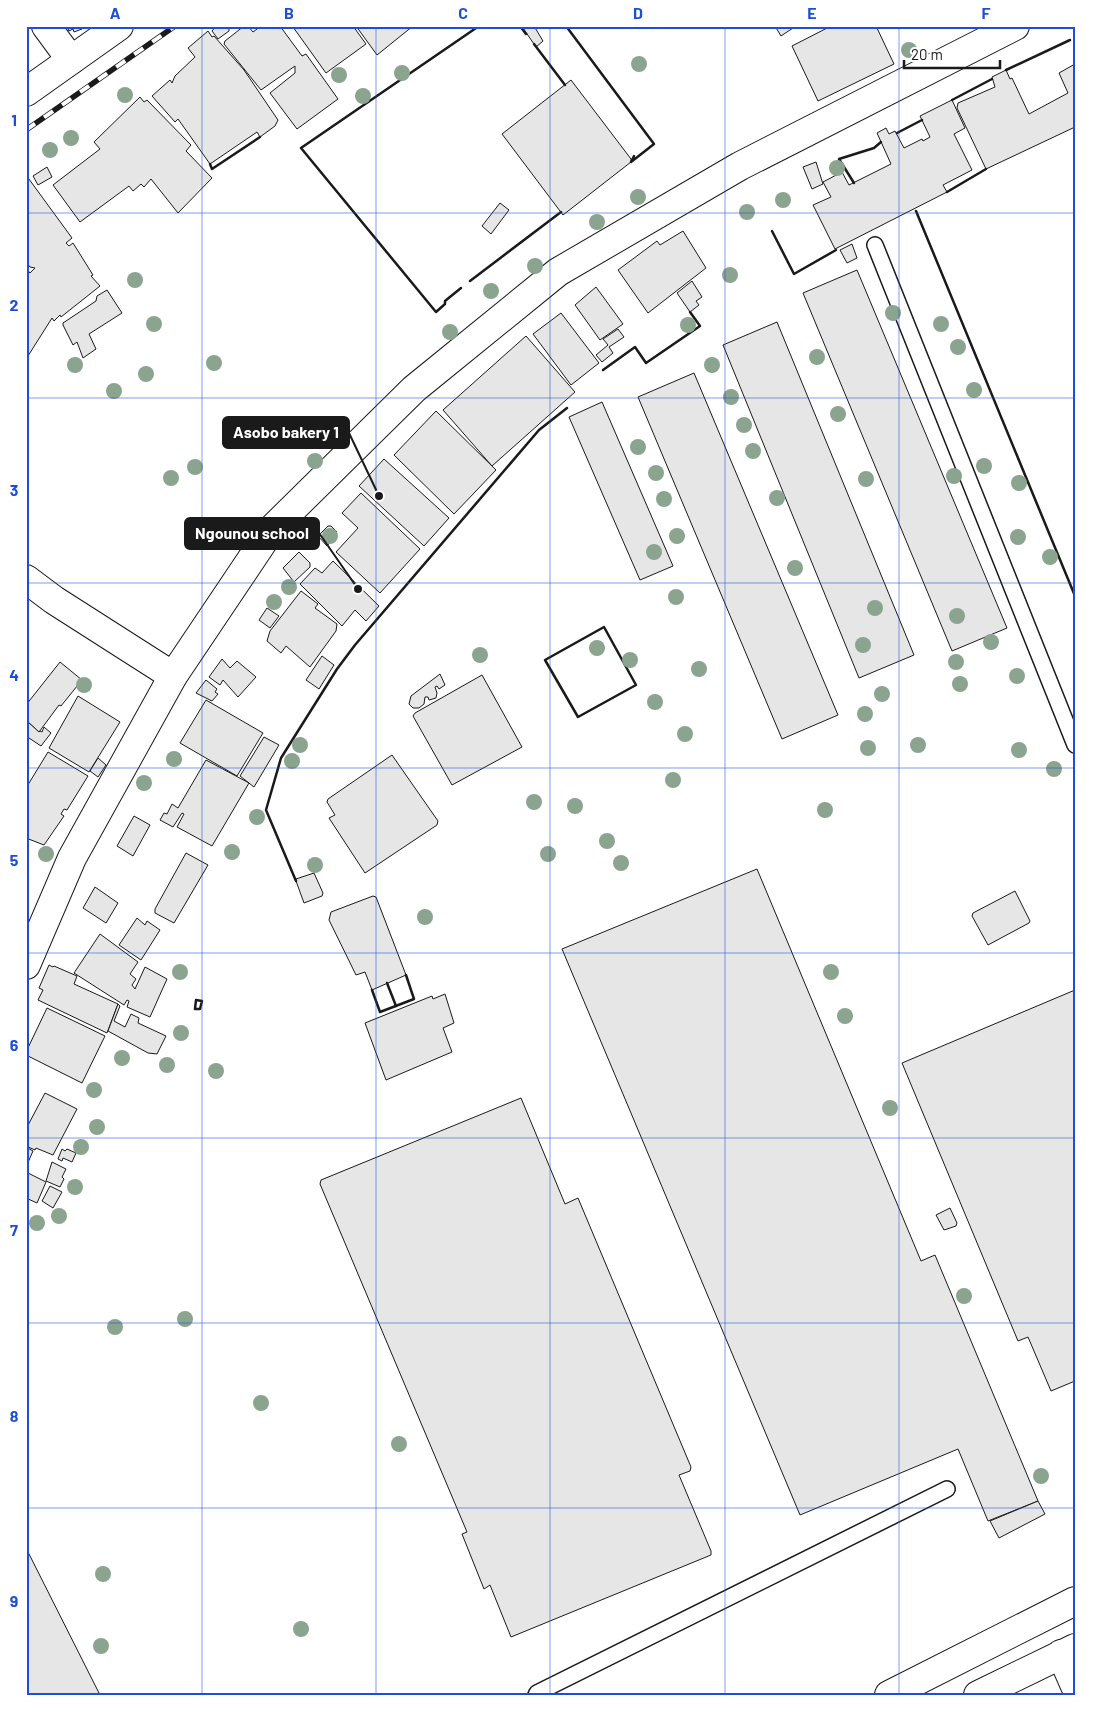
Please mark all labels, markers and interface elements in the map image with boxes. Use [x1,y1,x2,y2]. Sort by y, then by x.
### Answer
text: A [110,3,121,22]
text: B [284,3,294,22]
text: C [458,3,468,22]
text: D [633,3,643,22]
text: E [807,3,817,22]
text: F [982,3,991,22]
scale bar [904,38,1000,70]
text: 20 m [911,45,943,63]
text: 1 [11,110,17,129]
text: 2 [10,295,19,314]
callout: Asobo bakery 1 [223,417,349,448]
text: Asobo bakery 1 [233,422,339,441]
text: 3 [10,480,18,499]
callout: Ngounou school [185,518,319,549]
text: Ngounou school [195,523,309,542]
text: 4 [9,665,19,684]
text: 5 [10,850,19,869]
text: 6 [10,1035,19,1054]
text: 7 [10,1220,18,1239]
text: 8 [10,1406,19,1425]
text: 9 [10,1591,18,1610]

